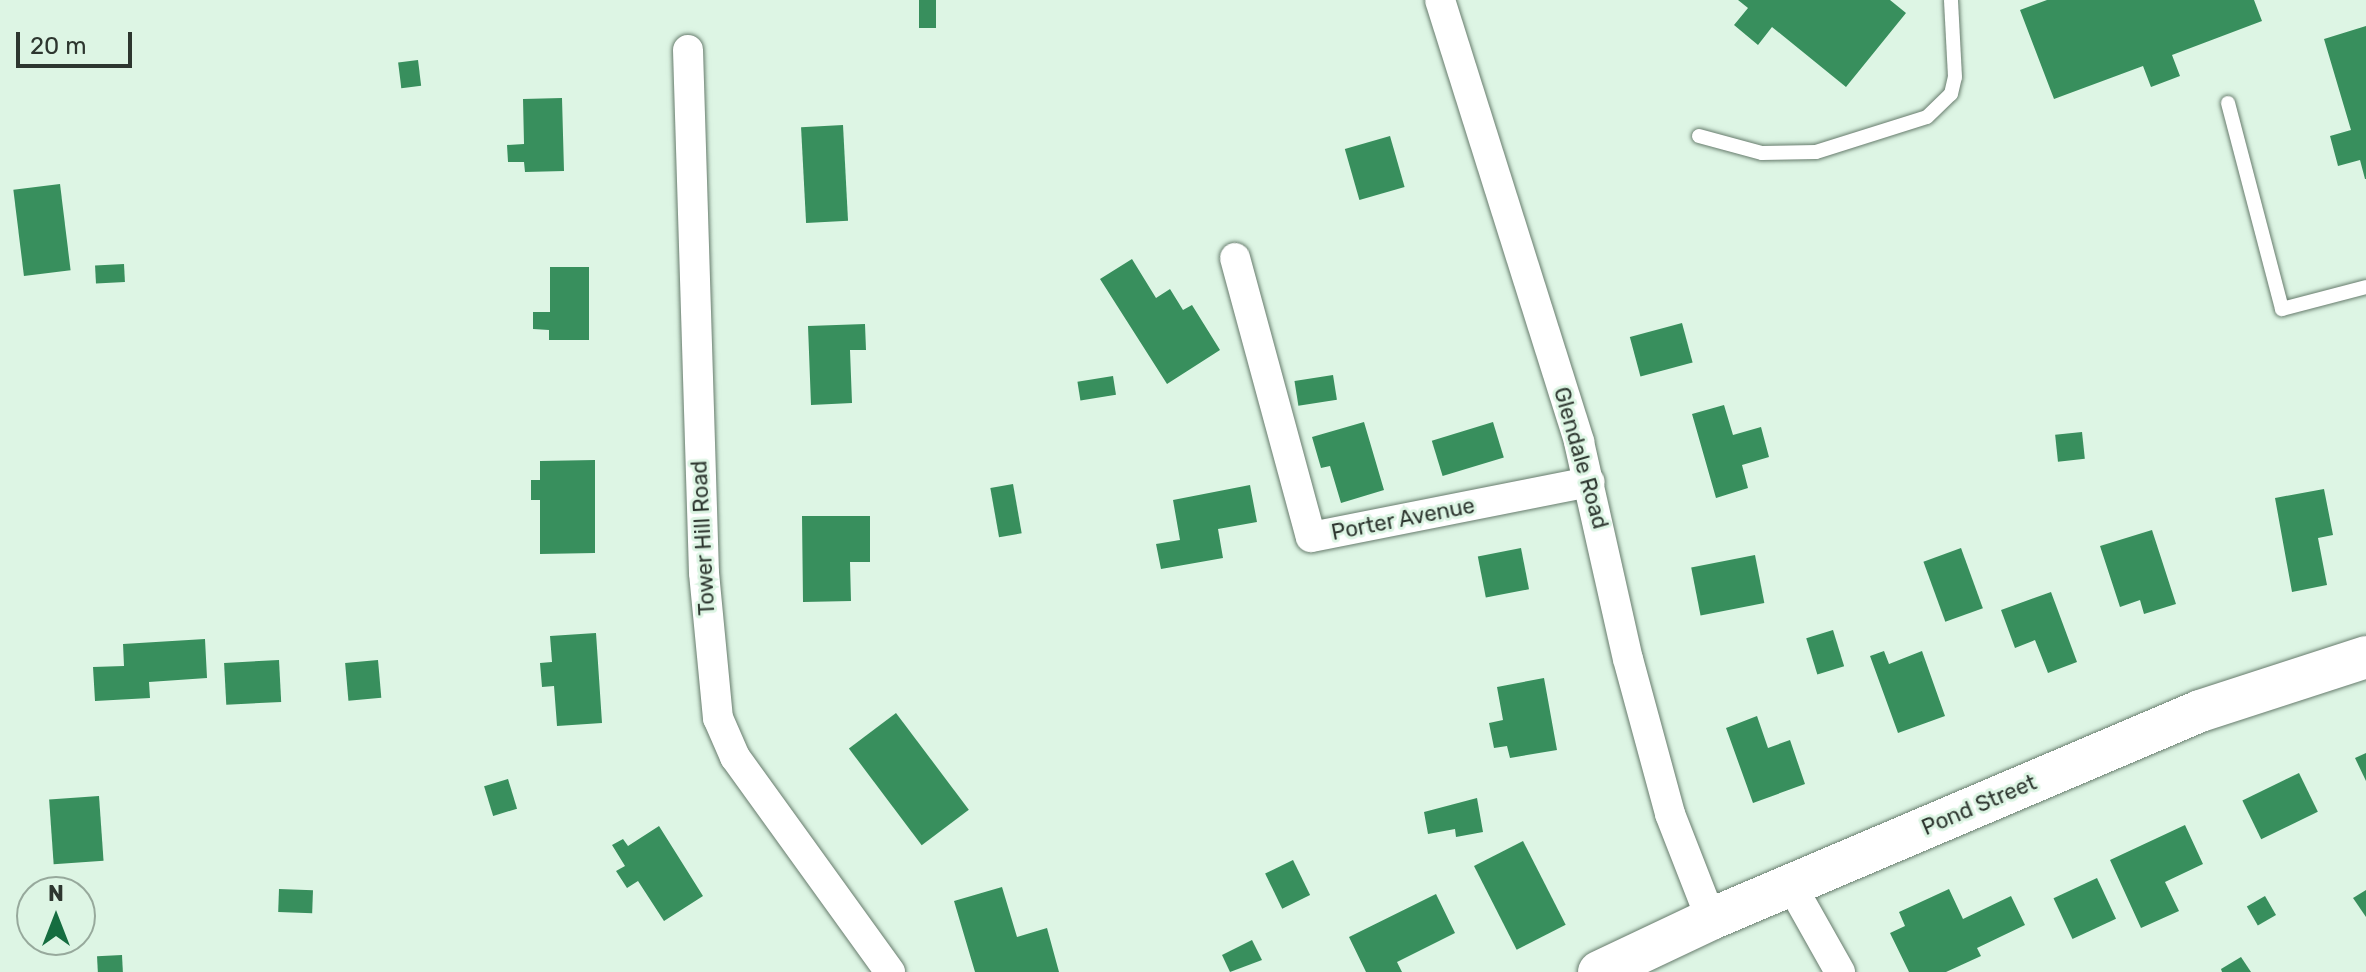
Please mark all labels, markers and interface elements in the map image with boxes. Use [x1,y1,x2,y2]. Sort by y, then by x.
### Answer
scale bar [20,16,136,66]
text: 20 m [30,32,87,60]
street label: Glendale Road [1548,384,1614,532]
street label: Tower Hill Road [686,460,720,616]
street label: Porter Avenue [1328,492,1478,546]
street label: Pond Street [1918,769,2040,841]
north arrow [16,876,96,956]
text: N [48,880,64,907]

